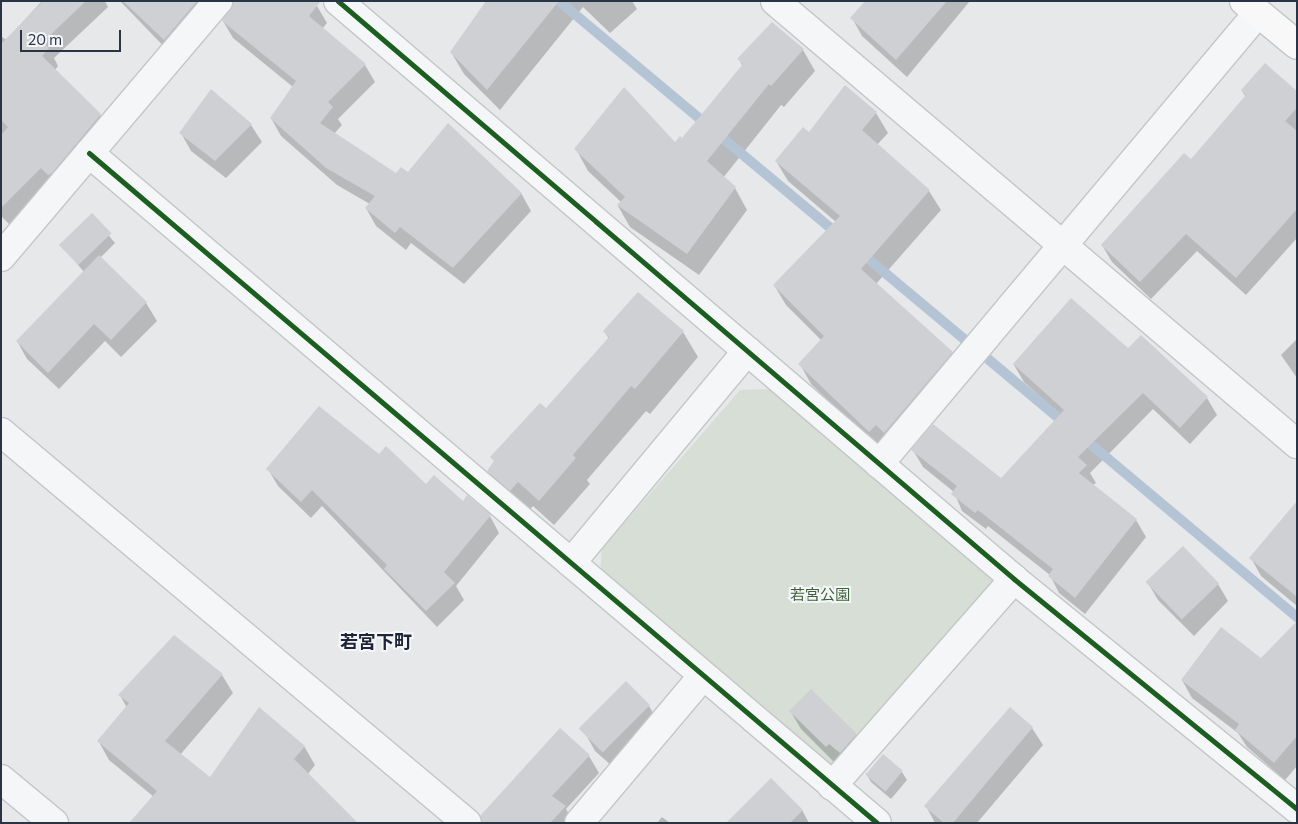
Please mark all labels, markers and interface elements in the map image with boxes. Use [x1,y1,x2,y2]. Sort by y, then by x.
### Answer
scale bar [22,20,124,52]
text: 20 m [28,30,62,48]
park label: 若宮公園 [790,586,850,604]
district label: 若宮下町 [340,630,412,652]

